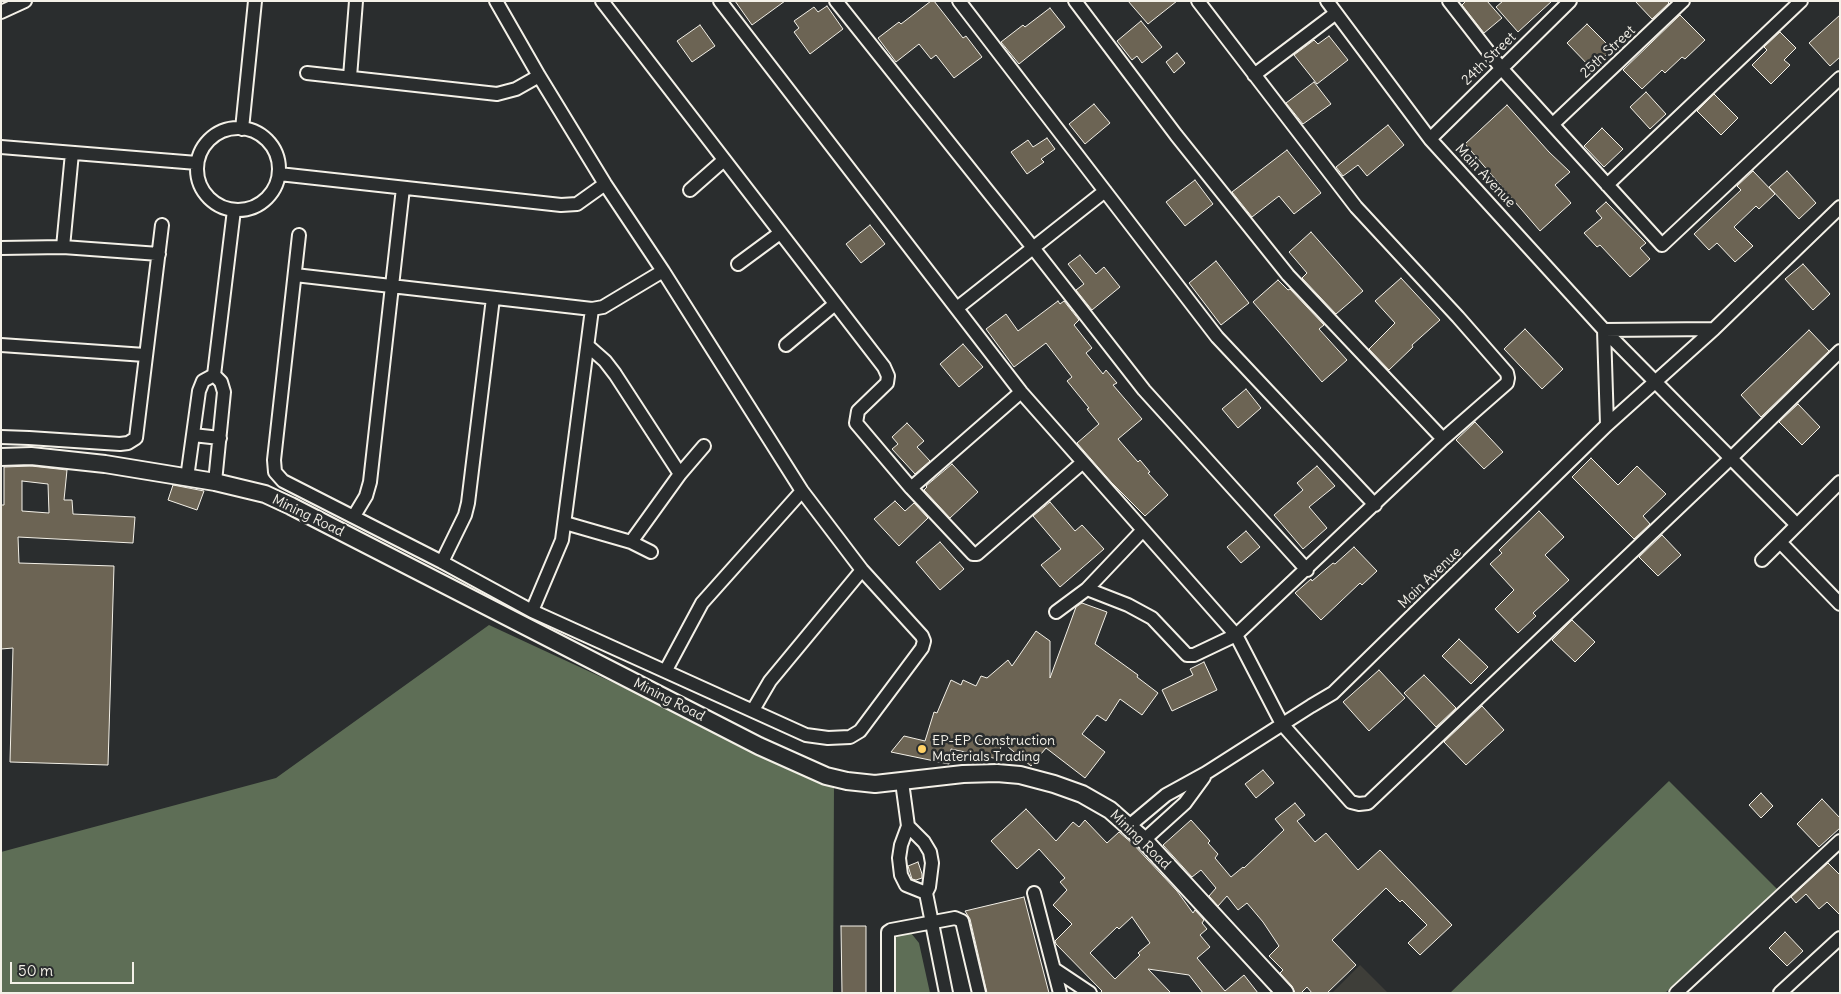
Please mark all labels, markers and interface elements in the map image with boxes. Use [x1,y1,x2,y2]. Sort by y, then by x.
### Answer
street label: 25th Street [1577,22,1639,82]
street label: 24th Street [1458,29,1520,89]
street label: Main Avenue [1451,141,1519,211]
street label: Mining Road [269,491,347,541]
street label: Main Avenue [1395,544,1465,612]
street label: Mining Road [631,675,707,725]
place label: EP-EP Construction Materials Trading [932,733,1055,766]
marker: EP-EP Construction Materials Trading [916,743,928,755]
street label: Mining Road [1106,807,1174,873]
scale bar [12,952,136,984]
text: 50 m [18,961,53,980]

